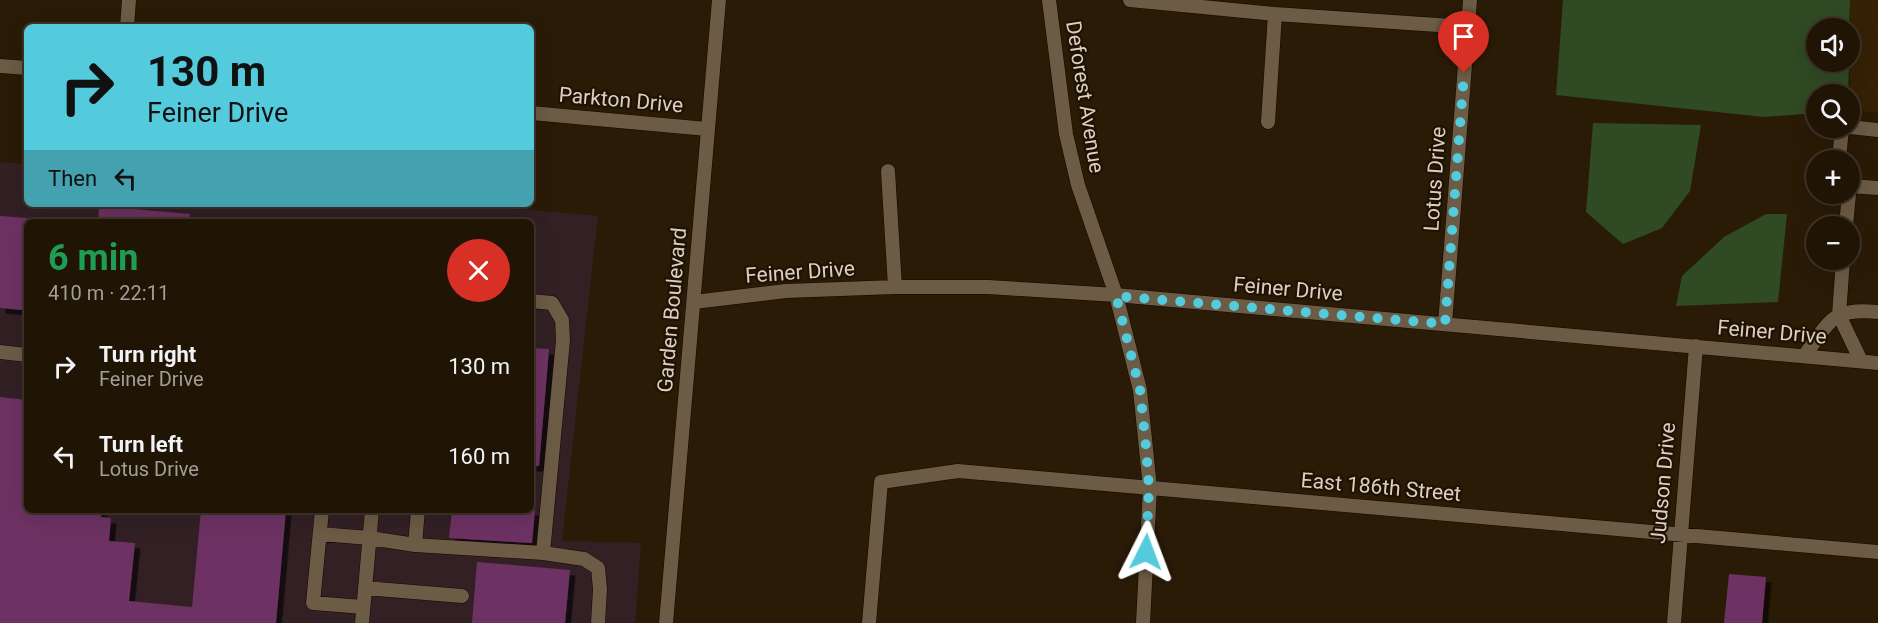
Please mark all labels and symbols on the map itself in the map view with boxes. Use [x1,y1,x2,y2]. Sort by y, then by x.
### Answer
pin [1438,11,1489,73]
street label: Deforest Avenue [1061,19,1109,175]
street label: Parkton Drive [558,83,684,117]
street label: Lotus Drive [1419,126,1451,232]
street label: Garden Boulevard [653,227,691,393]
street label: Feiner Drive [744,256,856,288]
street label: Feiner Drive [1232,272,1344,306]
street label: Feiner Drive [1716,315,1828,349]
street label: Judson Drive [1646,421,1680,545]
street label: East 186th Street [1300,468,1462,506]
position arrow [1114,520,1178,584]

